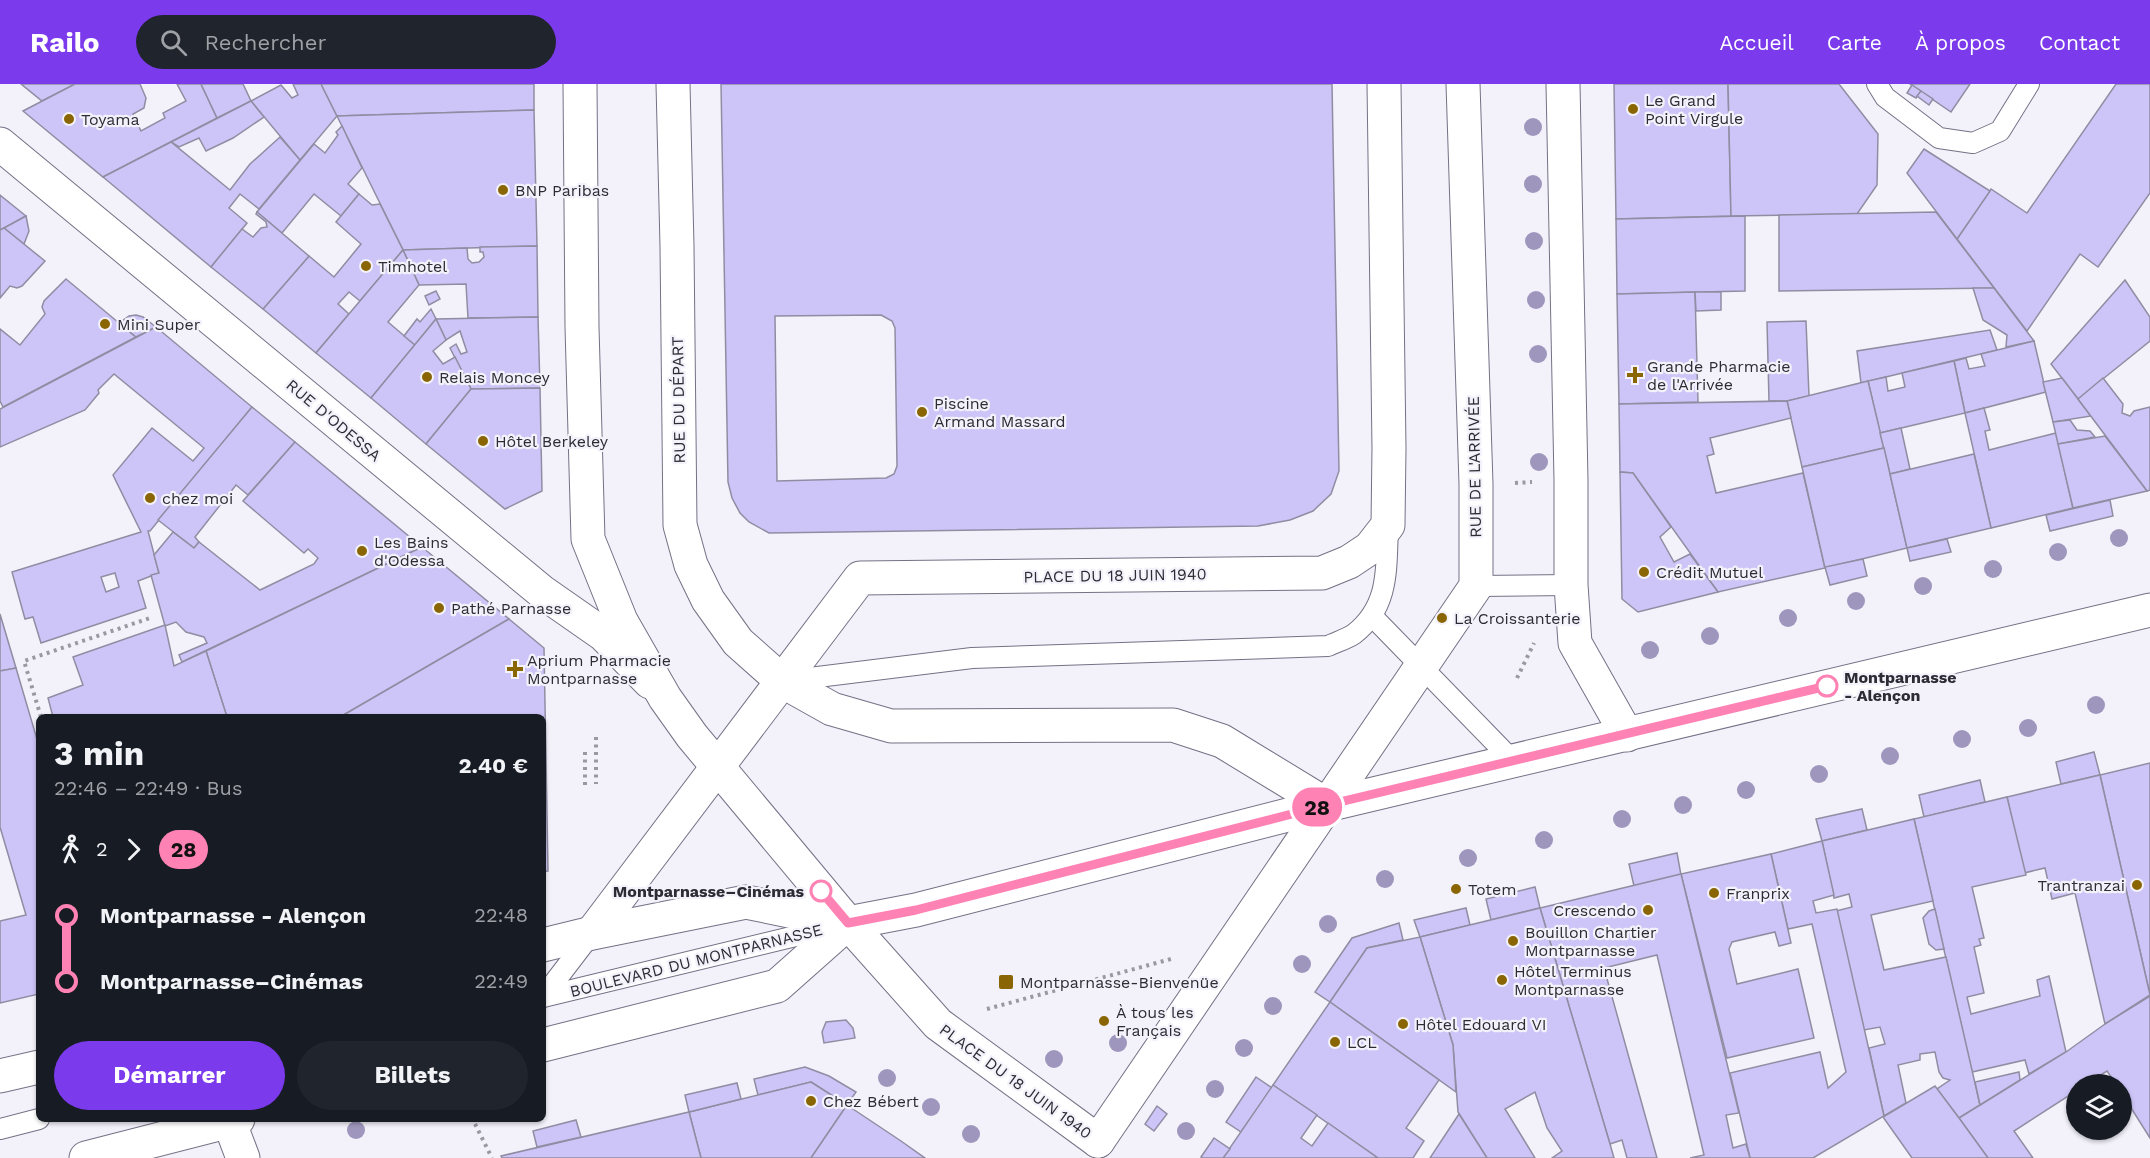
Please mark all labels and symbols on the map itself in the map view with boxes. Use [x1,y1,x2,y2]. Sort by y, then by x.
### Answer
place label: Le Grand Point Virgule [1645,91,1743,128]
marker: Le Grand Point Virgule [1626,102,1640,116]
place label: Toyama [81,110,140,129]
marker: Toyama [62,112,76,126]
place label: BNP Paribas [515,181,609,200]
marker: BNP Paribas [496,183,510,197]
place label: Timhotel [378,257,447,276]
marker: Timhotel [359,259,373,273]
place label: Mini Super [117,315,201,334]
marker: Mini Super [98,317,112,331]
street label: RUE DU DÉPART [668,336,689,464]
place label: Grande Pharmacie de l'Arrivée [1647,357,1791,394]
place label: Relais Moncey [439,368,551,387]
marker: Grande Pharmacie de l'Arrivée [1628,368,1642,382]
marker: Relais Moncey [420,370,434,384]
street label: RUE D'ODESSA [283,375,385,466]
place label: Piscine Armand Massard [934,394,1066,431]
street label: RUE DE L'ARRIVÉE [1464,396,1485,538]
marker: Piscine Armand Massard [915,405,929,419]
place label: Hôtel Berkeley [495,432,609,451]
marker: Hôtel Berkeley [476,434,490,448]
place label: chez moi [162,489,233,508]
marker: chez moi [143,491,157,505]
place label: Les Bains d'Odessa [374,533,449,570]
marker: Les Bains d'Odessa [355,544,369,558]
place label: Crédit Mutuel [1656,563,1763,582]
street label: PLACE DU 18 JUIN 1940 [1023,564,1207,587]
marker: Crédit Mutuel [1637,565,1651,579]
place label: Pathé Parnasse [451,599,571,618]
marker: Pathé Parnasse [432,601,446,615]
place label: La Croissanterie [1454,609,1580,628]
marker: La Croissanterie [1435,611,1449,625]
place label: Aprium Pharmacie Montparnasse [527,651,671,688]
marker: Aprium Pharmacie Montparnasse [508,662,522,676]
place label: Montparnasse - Alençon [1844,668,1957,705]
marker: Montparnasse - Alençon [1816,675,1838,697]
line badge: 28 [1290,788,1344,826]
place label: Trantranzai [2037,876,2125,895]
marker: Trantranzai [2130,878,2144,892]
marker: Montparnasse–Cinémas [810,880,832,902]
place label: Totem [1468,880,1517,899]
place label: Montparnasse–Cinémas [613,882,804,901]
marker: Totem [1449,882,1463,896]
place label: Franprix [1726,884,1790,903]
marker: Franprix [1707,886,1721,900]
place label: Crescendo [1553,901,1636,920]
marker: Crescendo [1641,903,1655,917]
street label: BOULEVARD DU MONTPARNASSE [568,920,824,1001]
place label: Bouillon Chartier Montparnasse [1525,923,1657,960]
marker: Bouillon Chartier Montparnasse [1506,934,1520,948]
place label: Hôtel Terminus Montparnasse [1514,962,1632,999]
marker: Montparnasse-Bienvenüe [997,973,1015,991]
place label: Montparnasse-Bienvenüe [1020,973,1219,992]
marker: Hôtel Terminus Montparnasse [1495,973,1509,987]
place label: À tous les Français [1116,1003,1194,1040]
marker: À tous les Français [1097,1014,1111,1028]
place label: Hôtel Edouard VI [1415,1015,1547,1034]
marker: Hôtel Edouard VI [1396,1017,1410,1031]
street label: PLACE DU 18 JUIN 1940 [936,1020,1095,1143]
place label: LCL [1347,1033,1377,1052]
marker: LCL [1328,1035,1342,1049]
place label: Chez Bébert [823,1092,919,1111]
marker: Chez Bébert [804,1094,818,1108]

